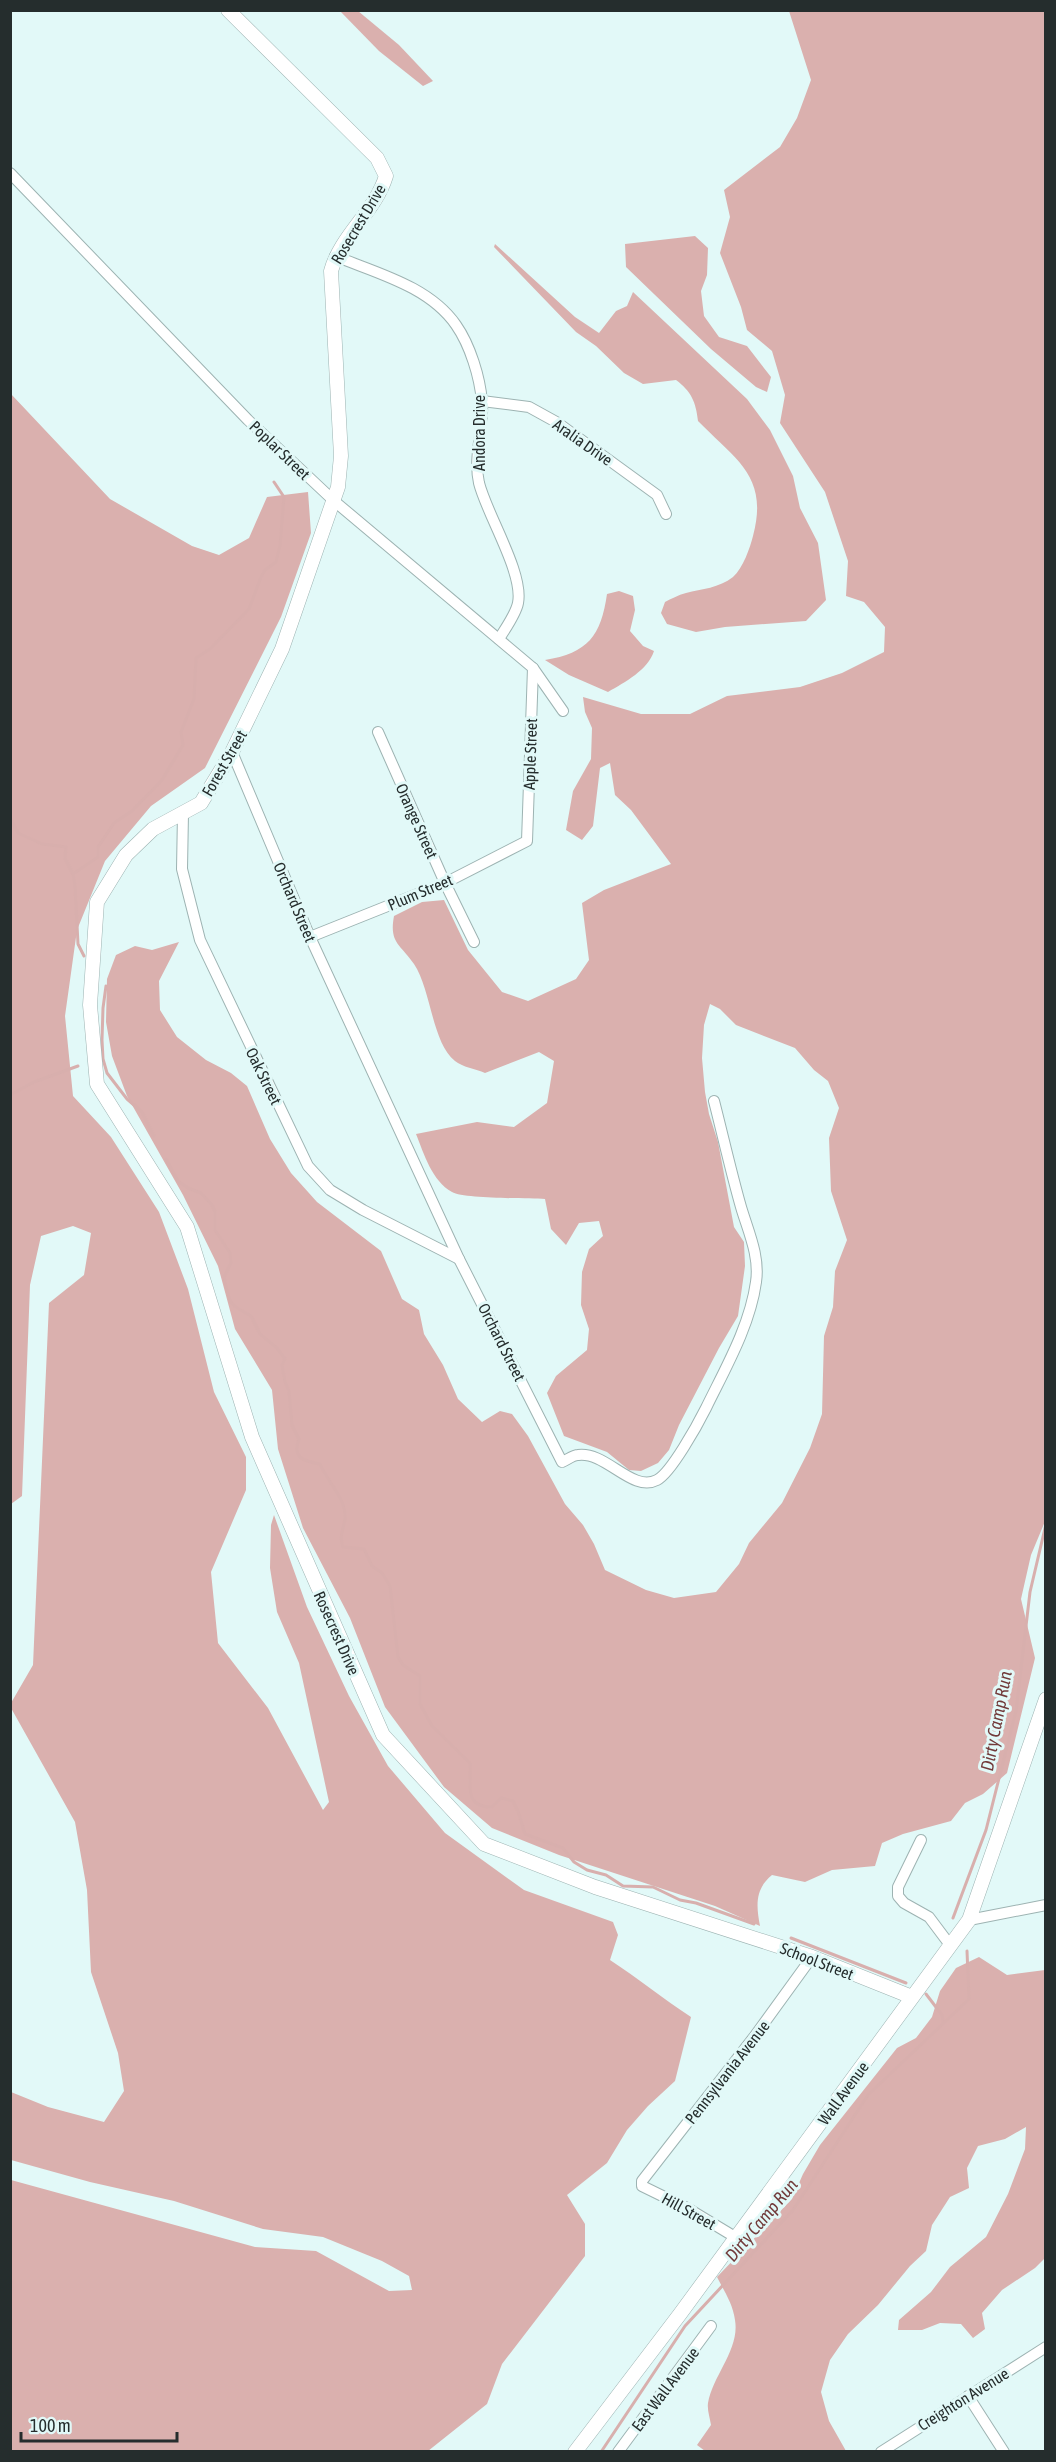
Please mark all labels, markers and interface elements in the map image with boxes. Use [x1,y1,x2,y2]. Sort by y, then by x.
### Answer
street label: Rosecrest Drive [327,181,389,267]
street label: Andora Drive [470,395,488,471]
street label: Aralia Drive [550,415,616,469]
street label: Poplar Street [246,417,314,484]
street label: Apple Street [520,717,541,790]
street label: Forest Street [198,726,250,799]
street label: Orange Street [392,781,442,862]
street label: Orchard Street [270,859,320,945]
street label: Plum Street [385,870,455,914]
street label: Oak Street [243,1045,286,1108]
street label: Orchard Street [475,1300,529,1384]
street label: Rosecrest Drive [311,1588,363,1678]
water label: Dirty Camp Run [976,1669,1016,1773]
street label: School Street [778,1939,857,1983]
street label: Pennsylvania Avenue [681,2017,774,2128]
street label: Wall Avenue [814,2058,872,2128]
water label: Dirty Camp Run [720,2174,802,2266]
street label: Hill Street [659,2189,719,2233]
street label: East Wall Avenue [628,2344,702,2434]
street label: Creighton Avenue [914,2364,1012,2435]
scale bar [21,2405,177,2443]
text: 100 m [30,2415,71,2436]

